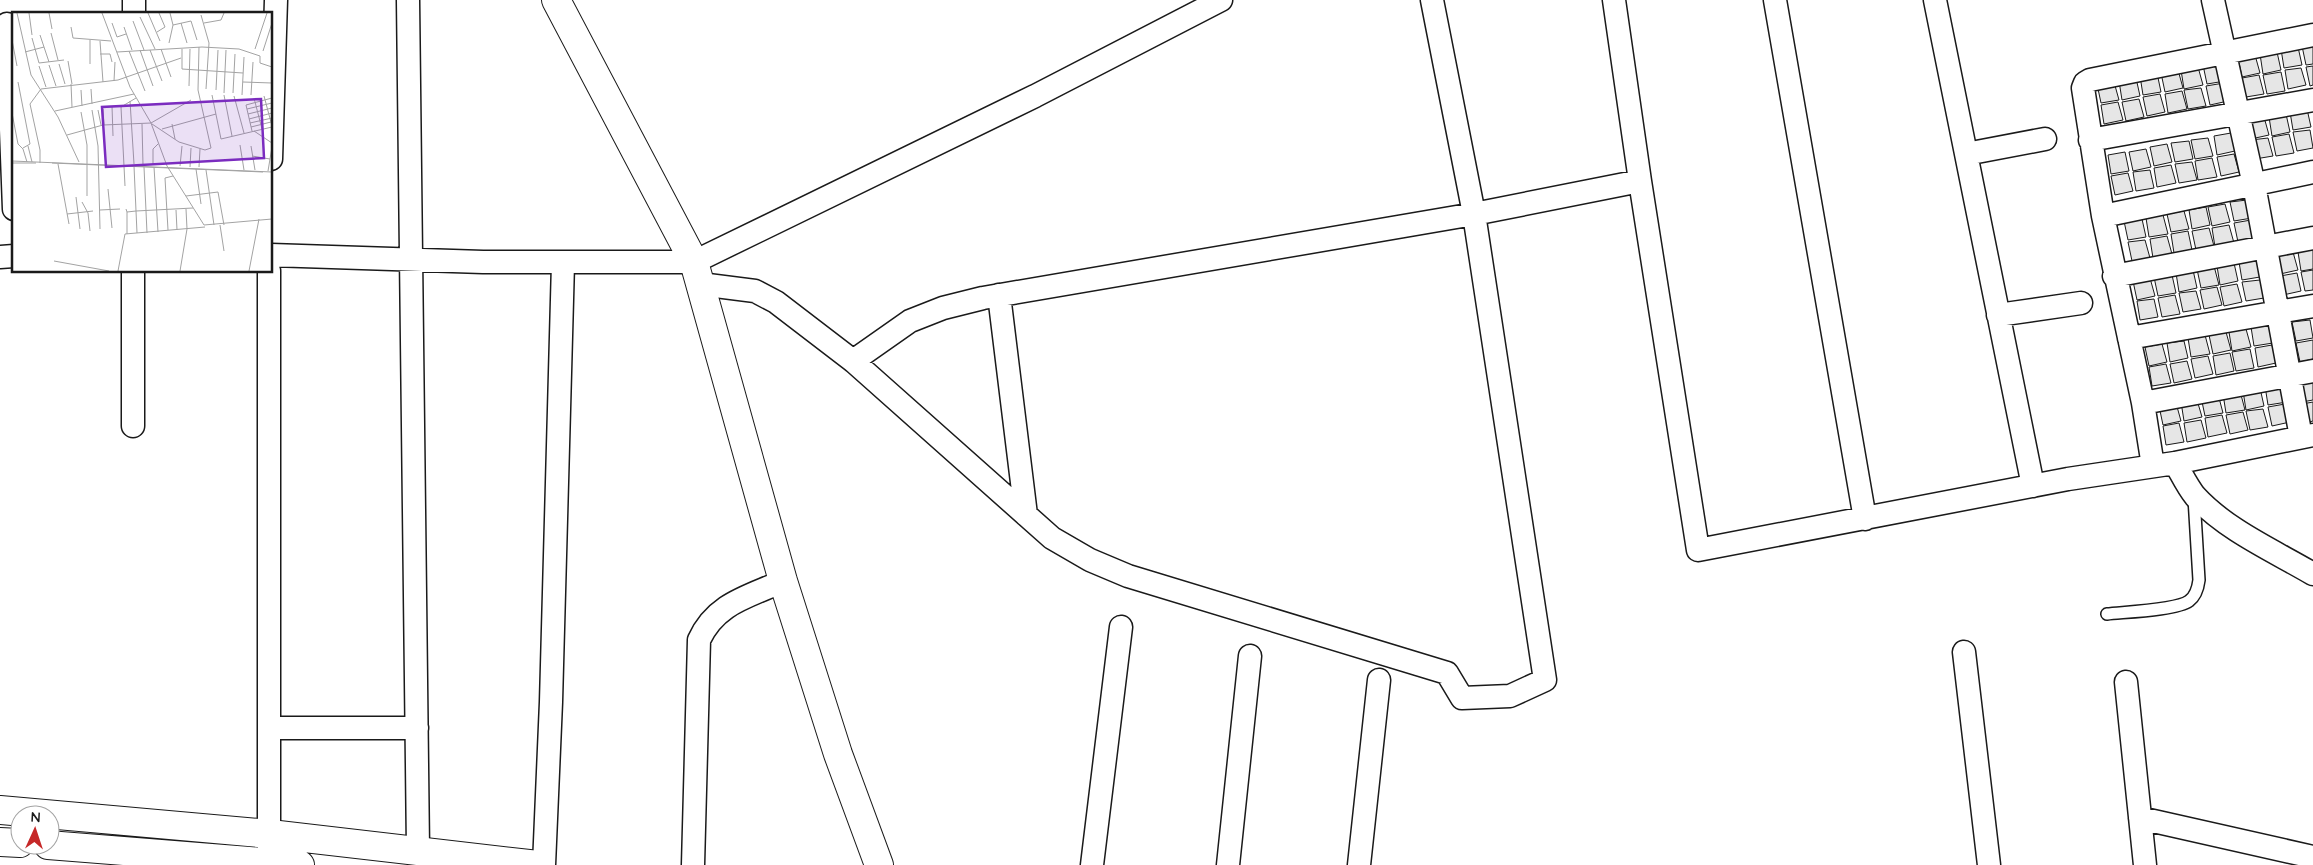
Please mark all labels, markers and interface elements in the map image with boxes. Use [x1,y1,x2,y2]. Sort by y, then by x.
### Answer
inset map [12,12,272,272]
north arrow [10,805,60,855]
text: N [30,808,41,826]

